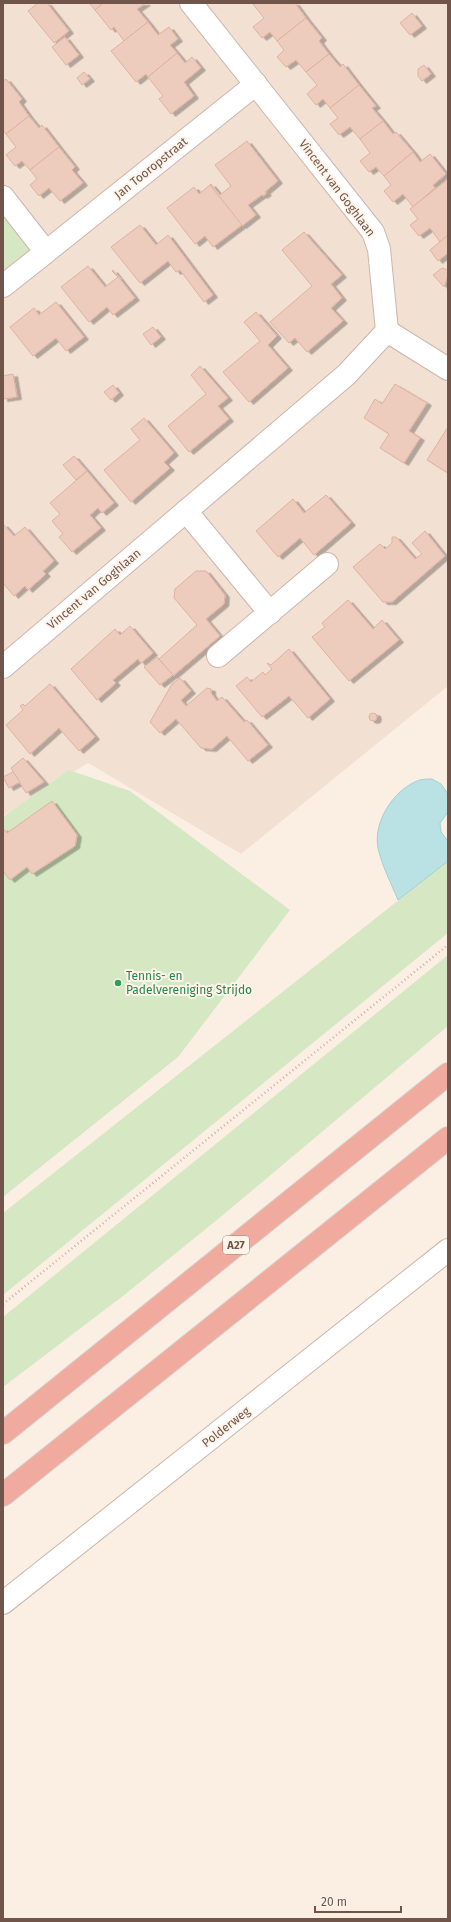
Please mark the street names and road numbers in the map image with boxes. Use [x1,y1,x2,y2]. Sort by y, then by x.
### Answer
street label: Jan Tooropstraat [112,134,191,202]
street label: Vincent van Goghlaan [296,137,378,239]
street label: Vincent van Goghlaan [45,546,143,632]
road number: A27 [223,1236,249,1254]
street label: Polderweg [199,1404,253,1450]

